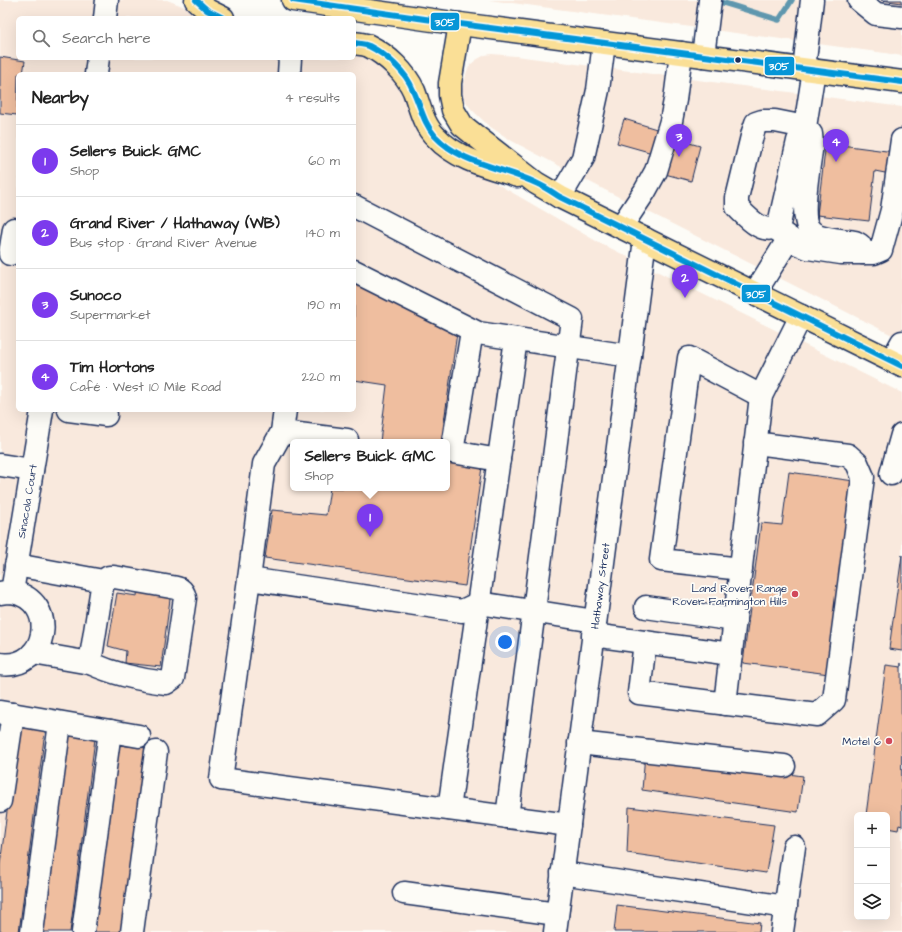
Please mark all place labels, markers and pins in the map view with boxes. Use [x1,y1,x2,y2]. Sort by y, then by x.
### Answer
unlabelled marker [733,55,743,65]
pin: 3 [666,124,692,157]
pin: 4 [823,129,849,162]
pin: 2 [672,265,698,298]
pin: 1 [357,504,383,537]
place label: Land Rover Range Rover Farmington Hills [672,581,787,610]
marker: Land Rover Range Rover Farmington Hills [790,589,800,599]
place label: Motel 6 [842,734,881,749]
marker: Motel 6 [884,736,894,746]

